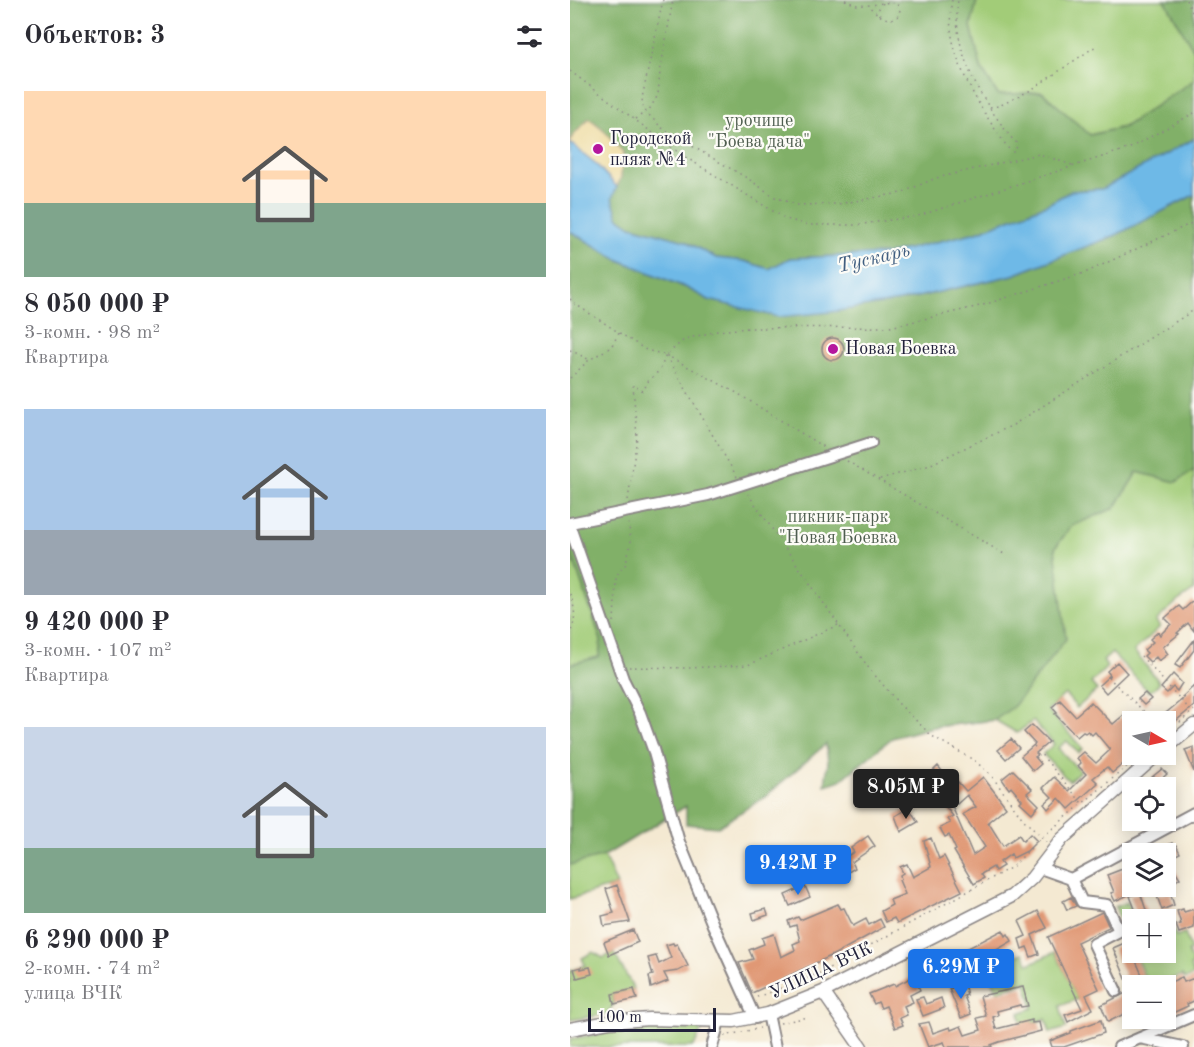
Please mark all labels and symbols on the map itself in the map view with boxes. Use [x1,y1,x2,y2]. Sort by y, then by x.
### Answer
park label: урочище "Боева дача" [708,112,810,151]
place label: Городской пляж №4 [610,130,691,169]
marker: Городской пляж №4 [591,142,605,156]
water label: Тускарь [836,241,912,277]
place label: Новая Боевка [845,340,957,358]
marker: Новая Боевка [826,342,840,356]
park label: пикник-парк "Новая Боевка [779,508,897,547]
north arrow [1122,711,1176,765]
pin: 8.05M ₽ [851,769,961,820]
pin: 9.42M ₽ [743,845,853,896]
street label: УЛИЦА ВЧК [767,939,875,1003]
pin: 6.29M ₽ [906,949,1016,1000]
scale bar [588,1005,716,1032]

